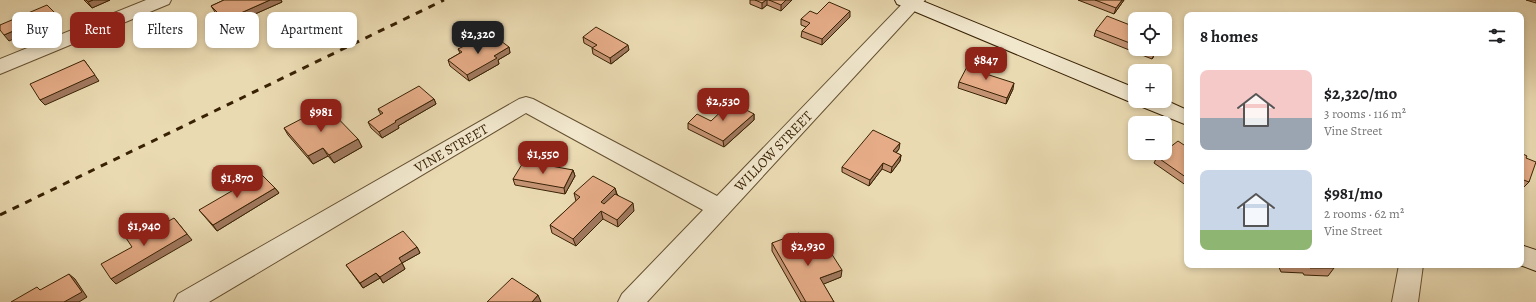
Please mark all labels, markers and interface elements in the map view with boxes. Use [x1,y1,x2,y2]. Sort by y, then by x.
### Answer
chip: Buy [12,12,62,48]
chip: Rent [70,12,125,48]
chip: Filters [133,12,197,48]
chip: New [205,12,259,48]
chip: Apartment [267,12,357,48]
map controls [1128,12,1172,160]
button: locate [1128,12,1172,56]
pin: $2,320 [445,21,511,55]
text: $2,320 [461,25,495,42]
text: 8 homes [1200,25,1258,48]
icon: filters [1486,25,1508,47]
pin: $847 [962,47,1010,81]
text: $847 [974,51,998,68]
button: + [1128,64,1172,108]
text: $2,320/mo [1324,82,1397,105]
icon: home [1232,86,1280,134]
pin: $2,530 [690,88,756,122]
text: $2,530 [706,92,740,109]
pin: $981 [297,99,345,133]
text: $981 [310,103,332,120]
text: 3 rooms · 116 m² [1324,105,1406,122]
street label: WILLOW STREET [729,107,817,196]
button: − [1128,116,1172,160]
street label: VINE STREET [410,119,492,178]
text: Vine Street [1324,122,1383,139]
pin: $1,550 [510,141,576,175]
text: $1,550 [527,145,559,162]
pin: $1,870 [204,165,270,199]
text: $1,870 [221,169,253,186]
text: $981/mo [1324,182,1383,205]
icon: home [1232,186,1280,234]
text: 2 rooms · 62 m² [1324,205,1404,222]
pin: $1,940 [111,213,177,247]
text: $1,940 [128,217,160,234]
text: Vine Street [1324,222,1383,239]
pin: $2,930 [775,233,841,267]
text: $2,930 [791,237,825,254]

